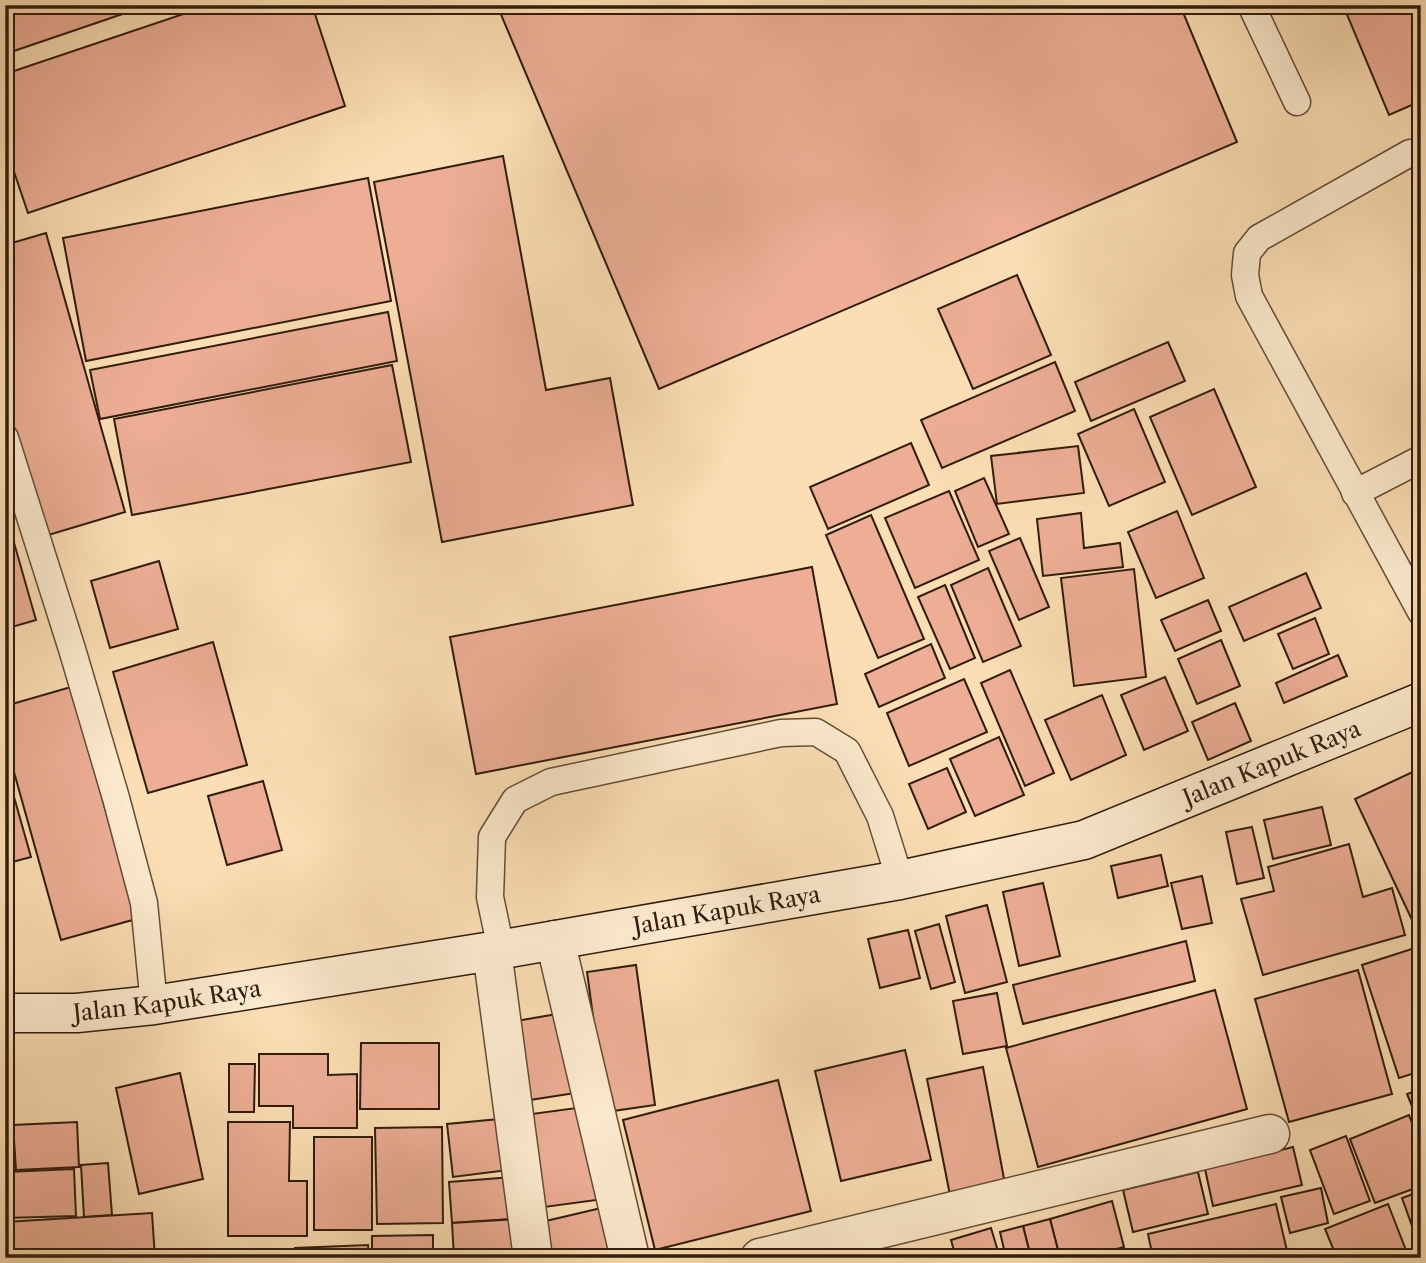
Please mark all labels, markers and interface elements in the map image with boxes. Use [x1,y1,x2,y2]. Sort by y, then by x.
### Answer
street label: Jalan Kapuk Raya [1176,714,1366,813]
street label: Jalan Kapuk Raya [628,880,823,941]
street label: Jalan Kapuk Raya [69,974,264,1028]

